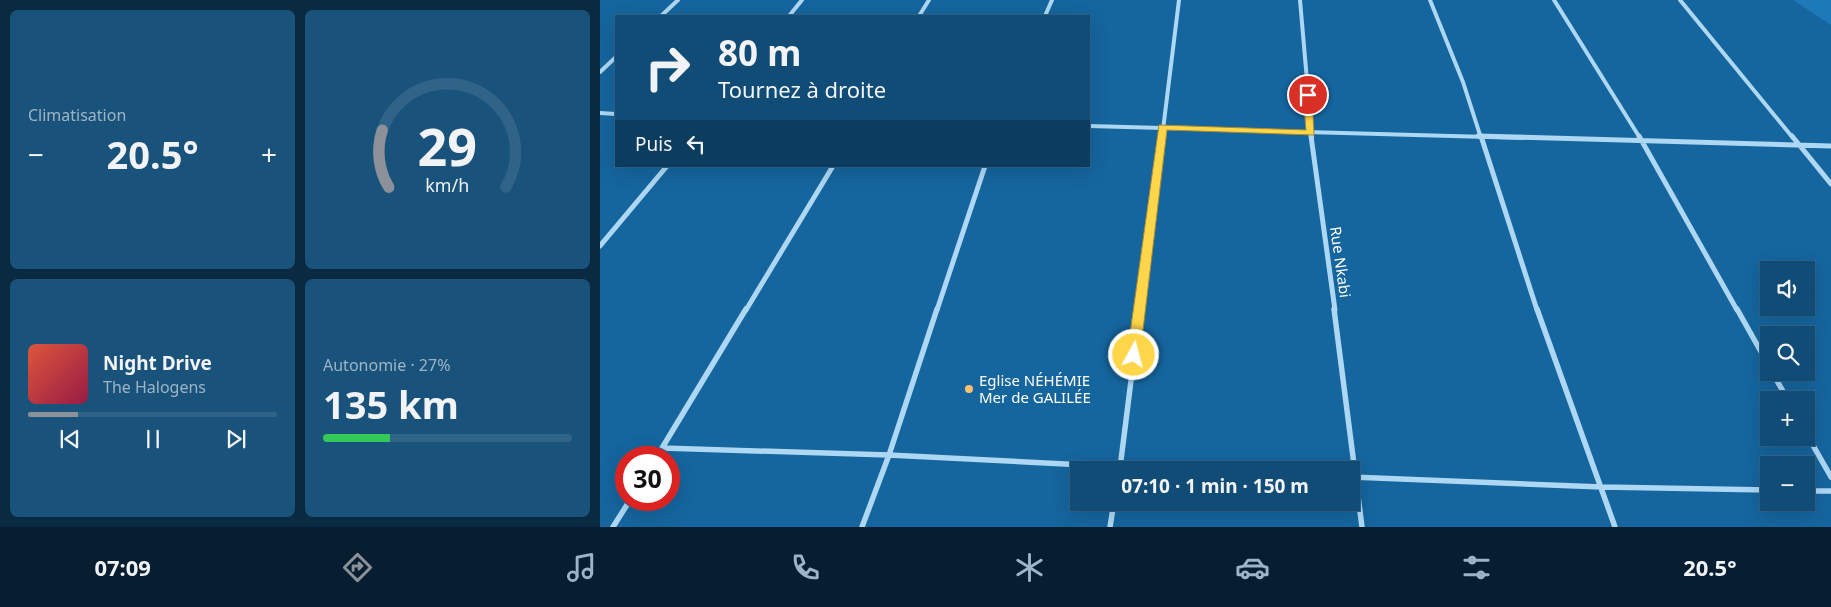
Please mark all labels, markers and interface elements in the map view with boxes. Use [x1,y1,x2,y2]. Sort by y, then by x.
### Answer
text: 80 m [718,29,801,76]
icon: right [635,35,700,100]
text: Tournez à droite [718,74,886,104]
pin [1287,74,1329,116]
icon: arrive [1294,81,1322,109]
text: Climatisation [28,104,126,126]
text: 29 [418,110,477,181]
text: 20.5° [107,128,199,180]
icon: left [682,130,710,158]
text: Puis [635,131,672,157]
text: − [28,135,44,173]
text: + [261,135,277,173]
text: km/h [426,173,469,197]
street label: Rue Nkabi [1326,225,1356,299]
map controls [1760,261,1815,511]
button: sound [1760,261,1815,316]
button: search [1760,326,1815,381]
position arrow [1107,328,1159,380]
text: Night Drive [103,350,212,376]
text: Autonomie · 27% [323,354,450,376]
place label: Eglise NÉHÉMIE Mer de GALILÉE [979,370,1091,407]
text: The Halogens [103,376,206,398]
text: 135 km [323,378,459,430]
marker: Eglise NÉHÉMIE Mer de GALILÉE [963,383,975,395]
button: + [1760,391,1815,446]
icon: previous [56,425,84,453]
icon: pause [139,425,167,453]
icon: next [222,425,250,453]
speed limit sign: 30 [615,446,680,511]
button: − [1760,456,1815,511]
text: 07:10 · 1 min · 150 m [1121,473,1309,499]
icon: directions [340,550,375,585]
icon: music [564,550,599,585]
icon: phone [788,550,823,585]
icon: climate [1012,550,1047,585]
icon: car [1235,550,1270,585]
icon: filters [1459,550,1494,585]
text: 07:09 [94,552,151,582]
text: 20.5° [1683,552,1736,582]

